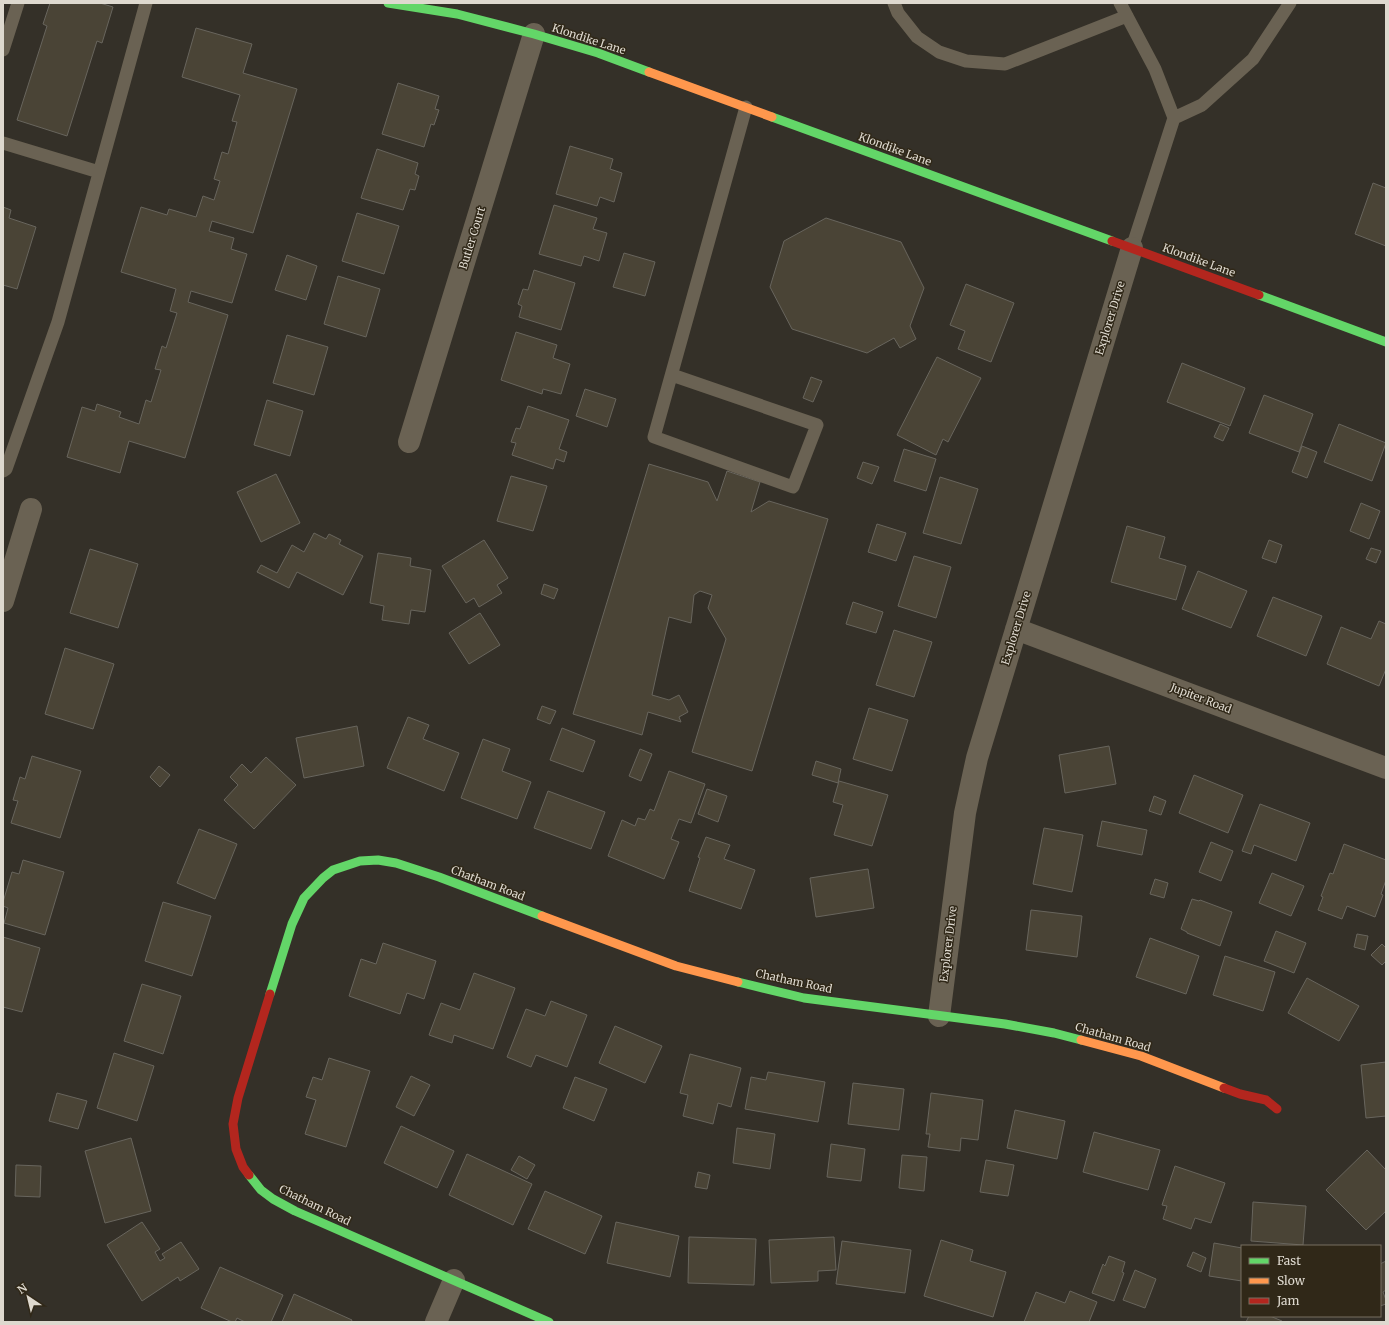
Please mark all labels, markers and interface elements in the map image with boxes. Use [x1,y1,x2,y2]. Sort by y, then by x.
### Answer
street label: Klondike Lane [550,21,628,58]
street label: Klondike Lane [857,129,934,169]
street label: Butler Court [456,204,488,271]
street label: Klondike Lane [1161,240,1238,280]
street label: Explorer Drive [1092,279,1128,357]
street label: Explorer Drive [998,589,1034,667]
street label: Jupiter Road [1167,680,1234,716]
street label: Chatham Road [449,863,527,904]
street label: Explorer Drive [936,905,960,983]
street label: Chatham Road [754,966,834,996]
street label: Chatham Road [1074,1020,1153,1055]
street label: Chatham Road [277,1182,353,1229]
legend [1241,1245,1381,1317]
text: Fast [1277,1253,1301,1268]
text: Slow [1277,1273,1306,1288]
north arrow [8,1277,48,1317]
text: N [15,1280,30,1297]
text: Jam [1276,1293,1300,1308]

